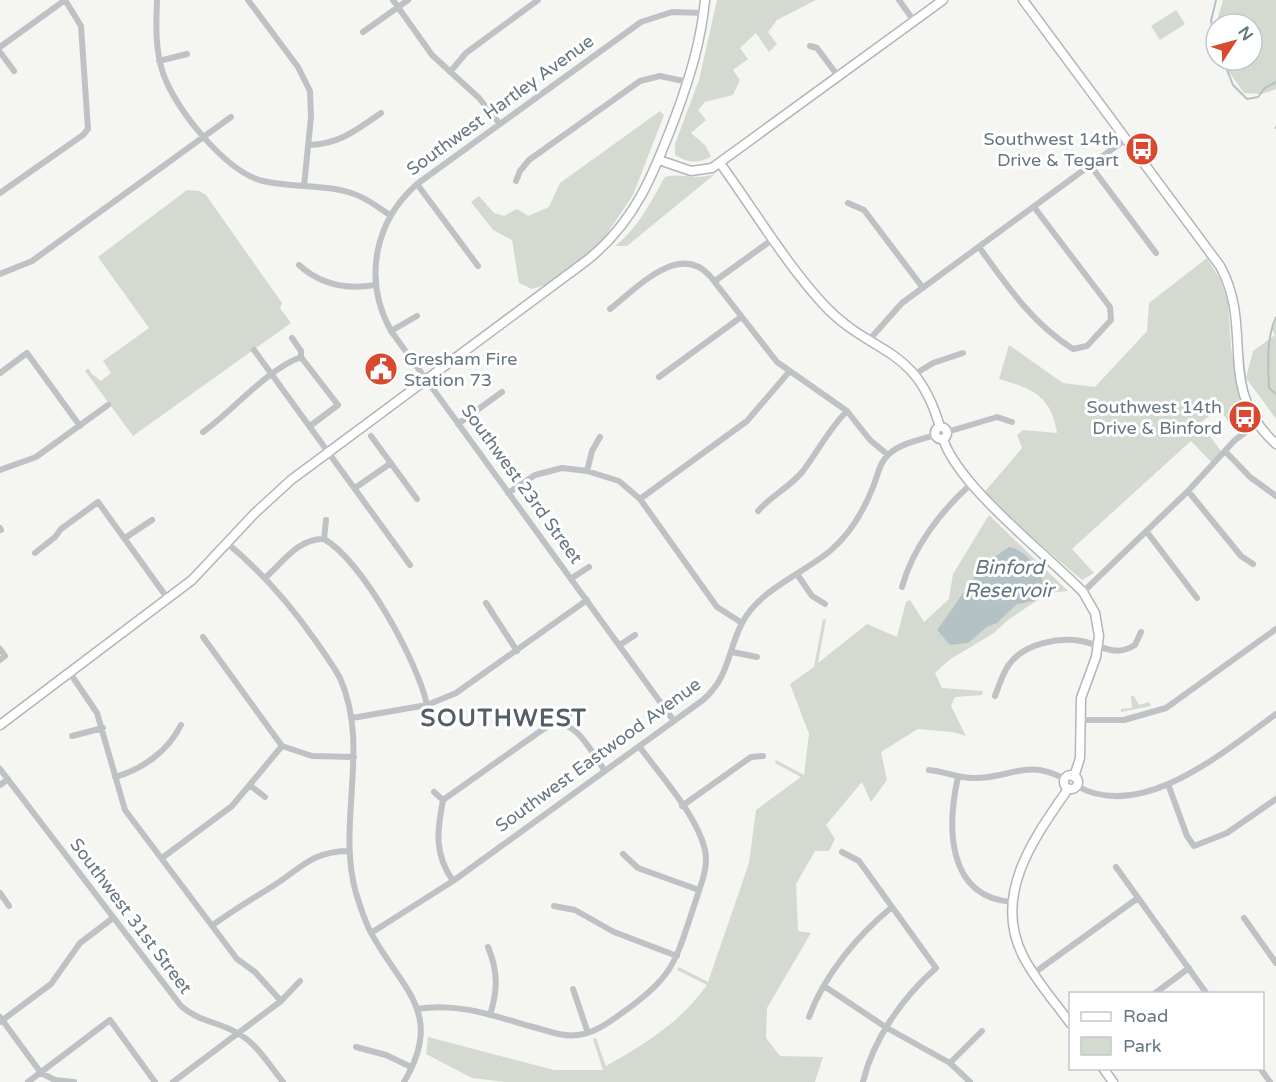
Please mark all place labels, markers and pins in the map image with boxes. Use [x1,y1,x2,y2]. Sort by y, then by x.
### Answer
place label: Southwest 14th Drive & Tegart [983,128,1119,171]
bus stop icon: Southwest 14th Drive & Tegart [1124,131,1160,167]
place label: Gresham Fire Station 73 [404,348,517,391]
public building icon: Gresham Fire Station 73 [363,351,399,387]
place label: Southwest 14th Drive & Binford [1086,396,1222,439]
bus stop icon: Southwest 14th Drive & Binford [1227,399,1263,435]

